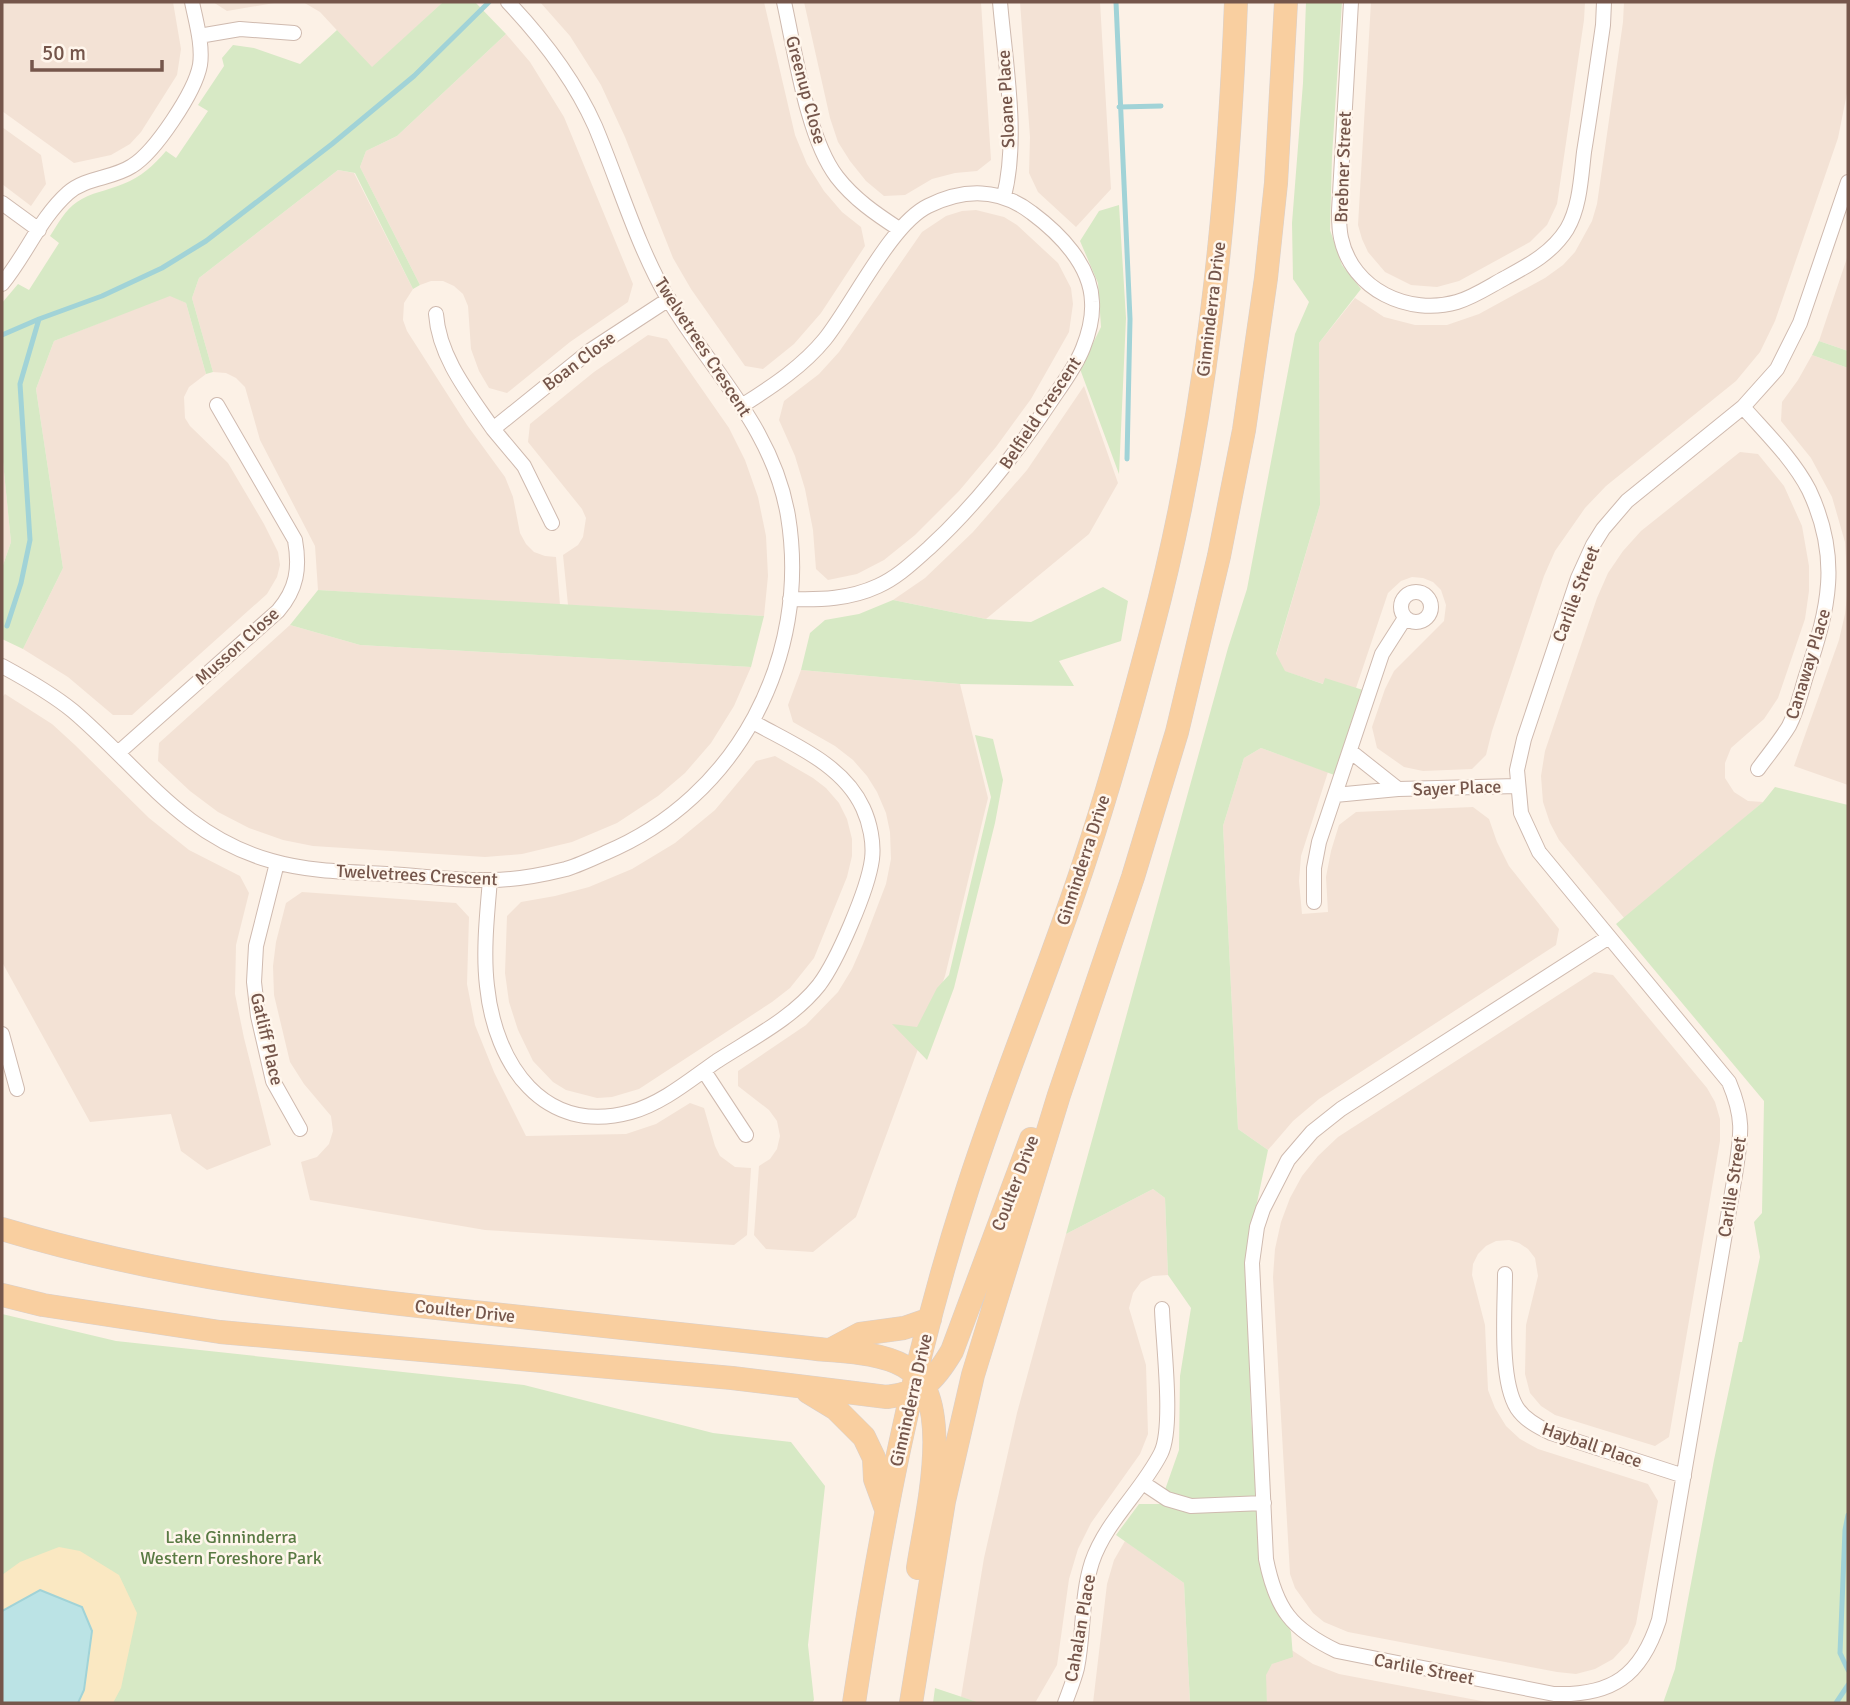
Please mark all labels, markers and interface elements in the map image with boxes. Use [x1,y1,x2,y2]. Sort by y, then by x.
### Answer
scale bar [32,28,161,72]
street label: Greenup Close [781,33,831,147]
text: 50 m [42,40,86,66]
street label: Sloane Place [992,49,1020,149]
street label: Brebner Street [1330,111,1356,223]
street label: Ginninderra Drive [1192,240,1230,378]
street label: Twelvetrees Crescent [650,273,756,421]
street label: Boan Close [538,327,620,395]
street label: Belfield Crescent [994,353,1086,473]
street label: Carlile Street [1548,543,1604,645]
street label: Musson Close [190,603,284,689]
street label: Canaway Place [1781,606,1835,722]
street label: Sayer Place [1412,775,1502,801]
street label: Ginninderra Drive [1052,792,1114,928]
street label: Twelvetrees Crescent [336,860,498,890]
street label: Gatliff Place [246,991,288,1087]
street label: Coulter Drive [987,1132,1043,1234]
street label: Carlile Street [1713,1135,1751,1239]
street label: Coulter Drive [414,1295,516,1327]
street label: Ginninderra Drive [885,1331,937,1469]
street label: Hayball Place [1539,1418,1645,1472]
park label: Lake Ginninderra Western Foreshore Park [140,1526,322,1569]
street label: Cahalan Place [1060,1572,1100,1684]
street label: Carlile Street [1372,1649,1476,1689]

